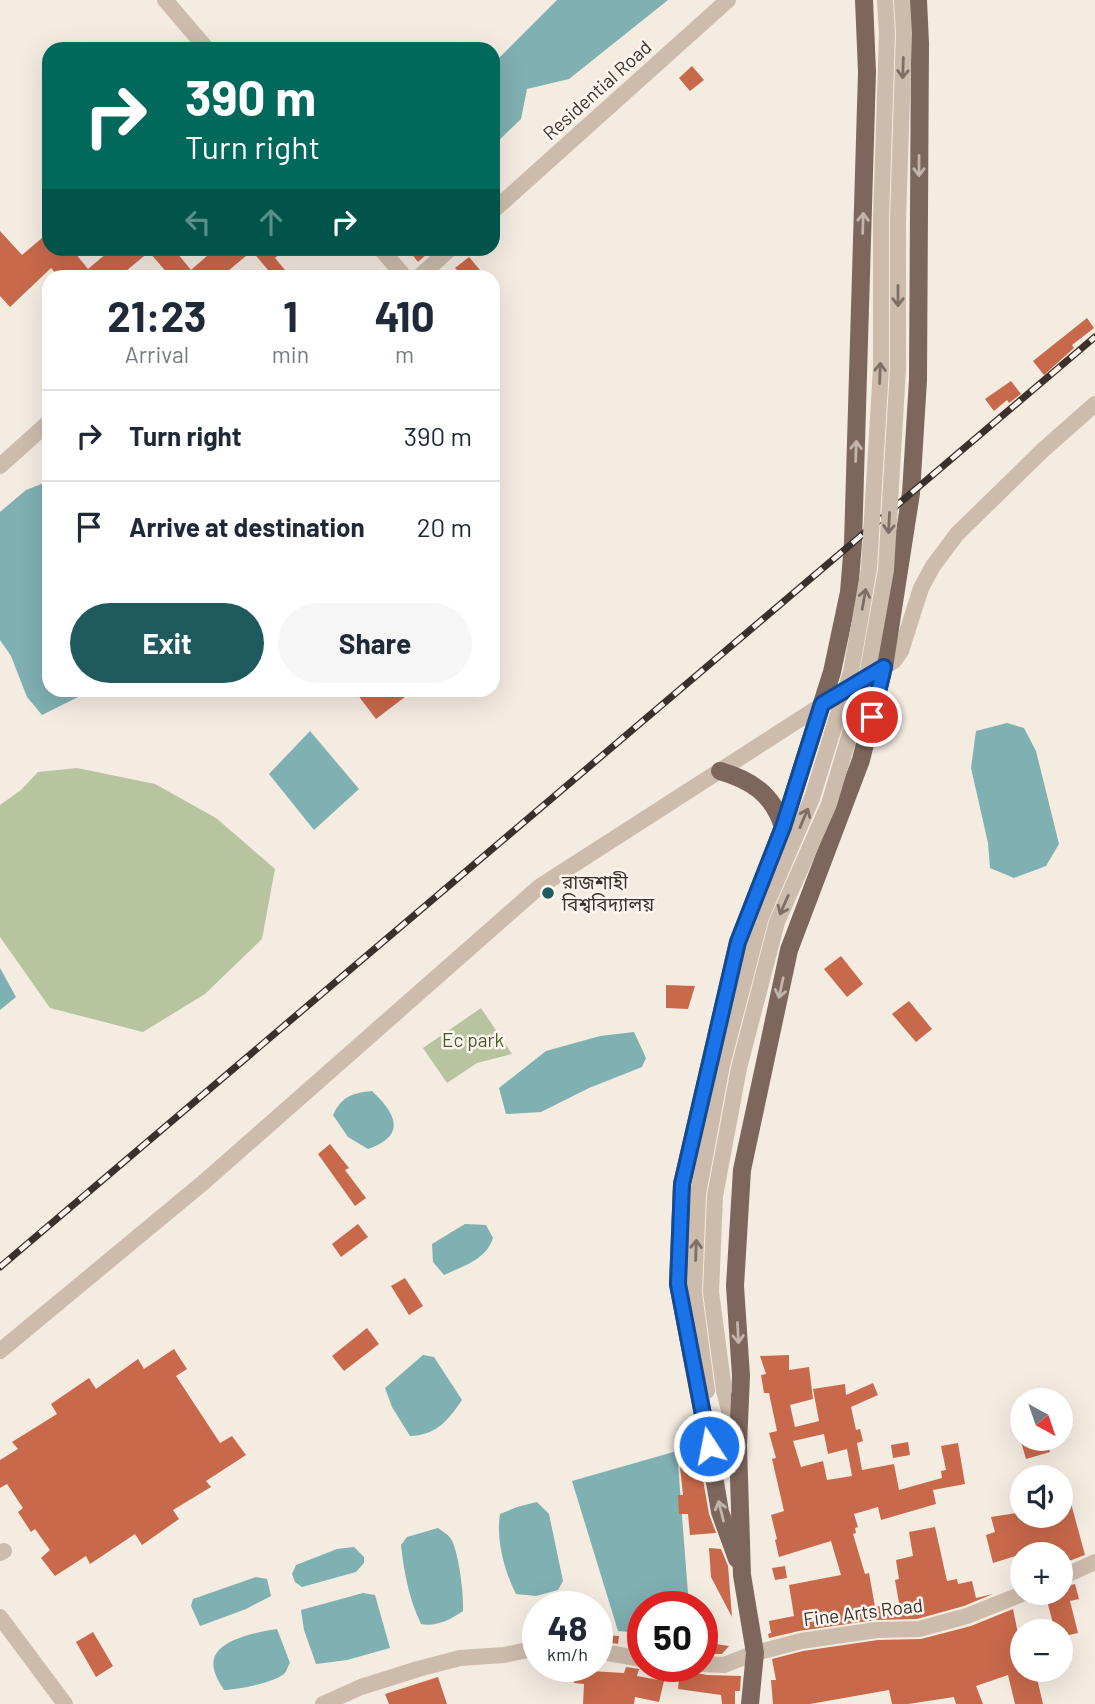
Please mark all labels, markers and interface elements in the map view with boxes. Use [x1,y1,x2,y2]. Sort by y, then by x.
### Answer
street label: Residential Road [538,35,656,144]
one-way arrow [896,56,909,79]
text: 390 m [185,67,316,126]
icon: right [70,70,161,161]
text: Turn right [185,127,320,165]
one-way arrow [912,154,926,177]
icon: left [179,203,217,241]
icon: ahead [252,203,290,241]
icon: right [325,203,363,241]
one-way arrow [856,212,869,235]
one-way arrow [891,284,905,307]
text: 21:23 [107,290,206,340]
text: 1 [283,290,298,340]
text: 410 [374,290,435,340]
text: Arrival [125,340,189,368]
text: min [272,340,309,368]
text: m [395,340,414,368]
one-way arrow [874,361,887,384]
icon: right [70,417,108,455]
text: Turn right [129,420,242,451]
text: 390 m [404,420,472,451]
one-way arrow [849,439,863,462]
icon: arrive [70,508,108,546]
text: Arrive at destination [129,511,365,542]
text: 20 m [417,511,472,542]
one-way arrow [882,511,895,534]
one-way arrow [857,588,871,611]
button: Exit [70,603,264,683]
button: Share [278,603,472,683]
pin [842,687,902,747]
icon: arrive [853,698,891,736]
one-way arrow [798,808,811,829]
place label: রাজশাহী বিশ্ববিদ্যালয় [561,870,655,915]
marker: রাজশাহী বিশ্ববিদ্যালয় [540,885,556,901]
one-way arrow [777,894,790,915]
one-way arrow [774,976,788,999]
park label: Ec park [442,1028,504,1051]
one-way arrow [689,1239,702,1262]
one-way arrow [732,1322,745,1344]
north arrow [1010,1388,1073,1451]
map controls [1010,1388,1073,1682]
position arrow [672,1409,746,1483]
button: sound [1010,1465,1073,1528]
one-way arrow [714,1500,727,1523]
button: + [1010,1542,1073,1605]
speed limit sign: 50 [627,1591,718,1682]
street label: Fine Arts Road [802,1593,924,1630]
text: 48 [547,1606,588,1648]
button: − [1010,1619,1073,1682]
text: km/h [547,1643,588,1665]

